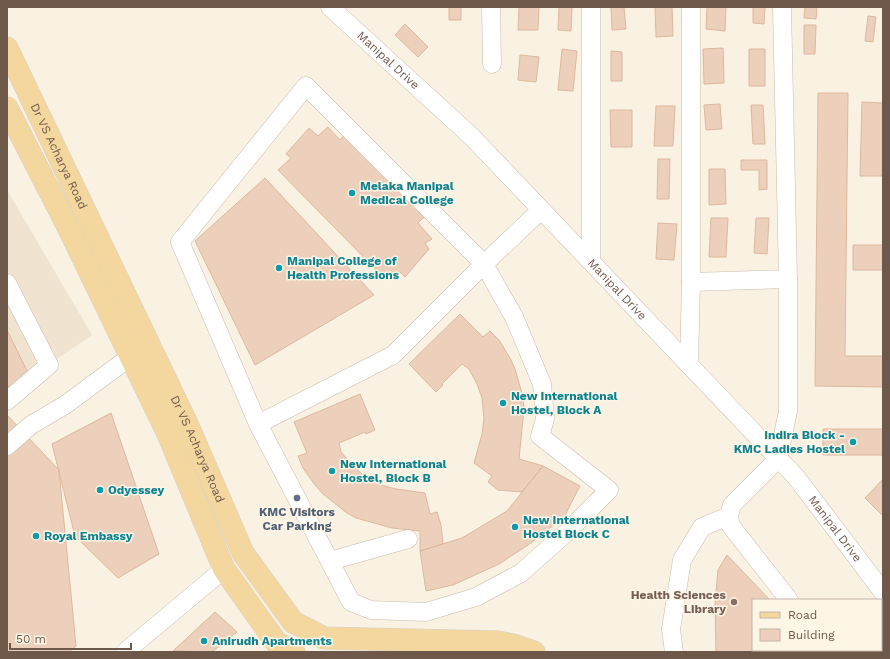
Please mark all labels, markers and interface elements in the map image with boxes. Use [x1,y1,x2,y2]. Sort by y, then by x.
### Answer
street label: Manipal Drive [354,28,422,92]
street label: Dr VS Acharya Road [28,101,90,211]
place label: Melaka Manipal Medical College [360,179,454,207]
marker: Melaka Manipal Medical College [347,188,357,198]
place label: Manipal College of Health Professions [287,254,400,282]
street label: Manipal Drive [585,256,650,323]
marker: Manipal College of Health Professions [274,263,284,273]
place label: New International Hostel, Block A [511,389,618,417]
street label: Dr VS Acharya Road [168,393,227,505]
marker: New International Hostel, Block A [498,398,508,408]
place label: Indira Block - KMC Ladies Hostel [734,428,845,456]
marker: Indira Block - KMC Ladies Hostel [848,437,858,447]
place label: New International Hostel, Block B [340,457,447,485]
marker: New International Hostel, Block B [327,466,337,476]
place label: Odyessey [108,483,164,497]
marker: Odyessey [95,485,105,495]
marker: KMC Visitors Car Parking [292,493,302,503]
street label: Manipal Drive [806,493,865,565]
place label: KMC Visitors Car Parking [259,505,336,533]
place label: New International Hostel Block C [523,513,630,541]
marker: New International Hostel Block C [510,522,520,532]
place label: Royal Embassy [44,529,133,543]
marker: Royal Embassy [31,531,41,541]
place label: Health Sciences Library [631,588,727,616]
marker: Health Sciences Library [729,597,739,607]
legend [752,599,882,651]
text: Road [788,608,817,622]
scale bar [10,625,131,651]
text: Building [788,628,835,642]
text: 50 m [16,632,46,646]
place label: Anirudh Apartments [212,634,332,648]
marker: Anirudh Apartments [199,636,209,646]

